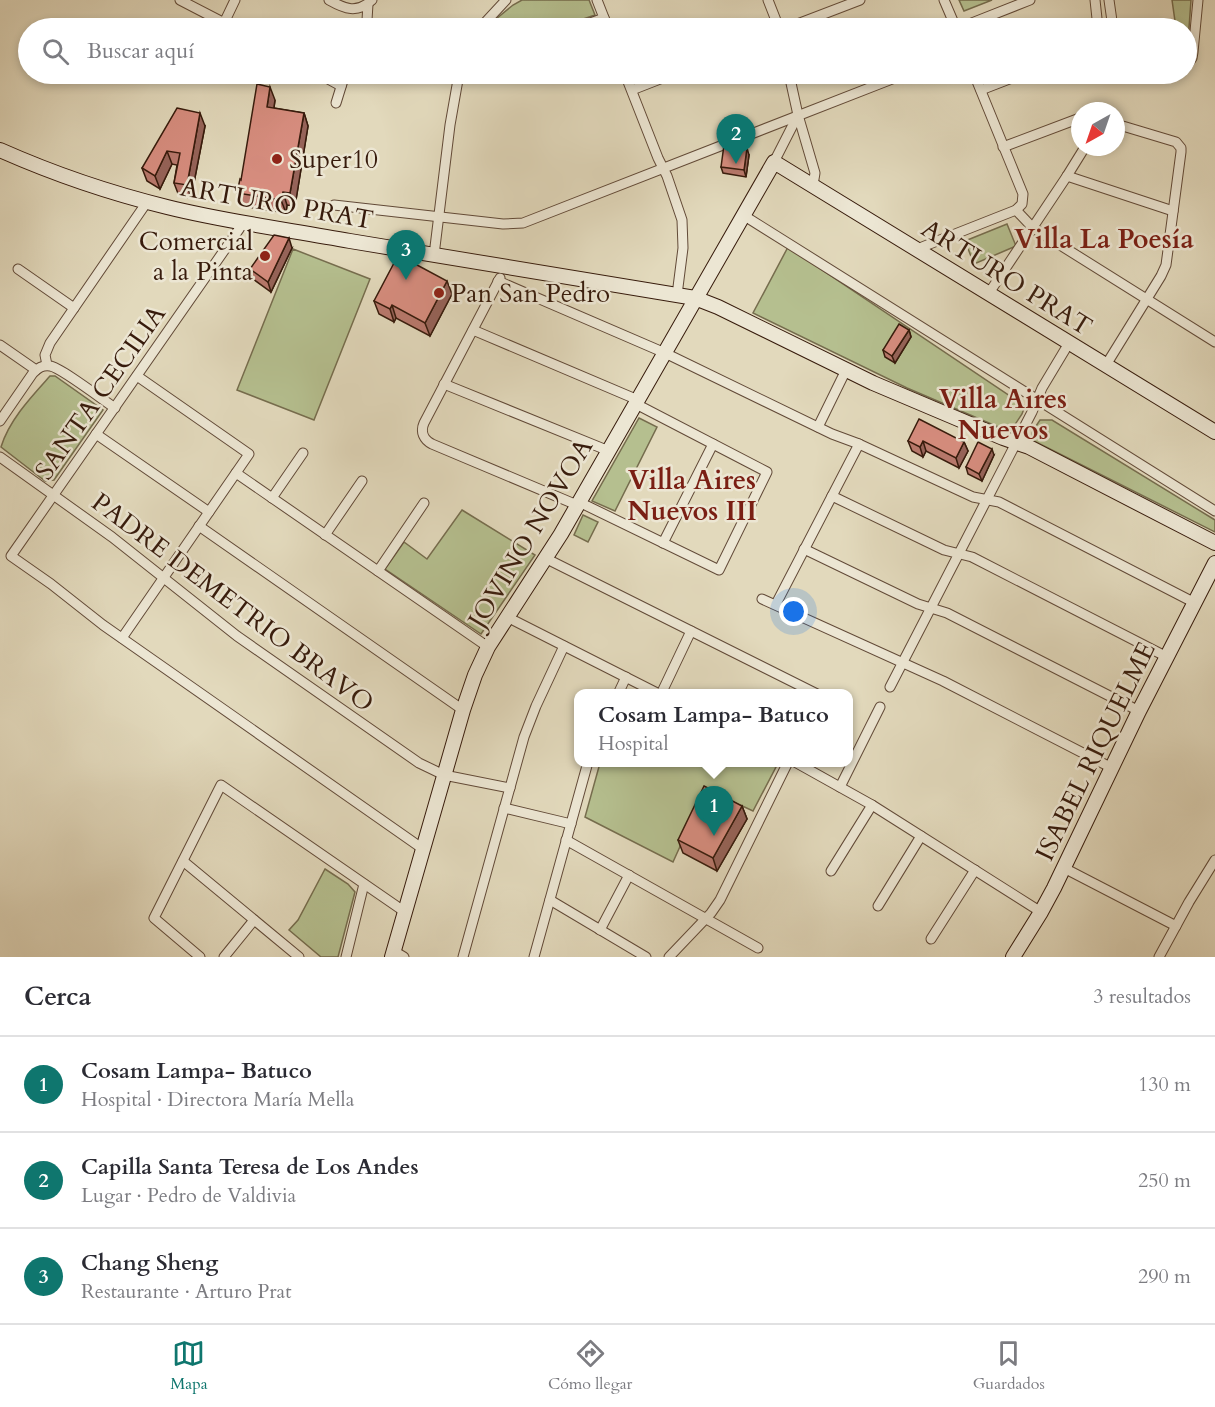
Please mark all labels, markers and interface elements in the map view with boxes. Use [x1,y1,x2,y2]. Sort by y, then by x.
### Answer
search box [18,18,1197,84]
icon: search [39,35,72,68]
text: Buscar aquí [87,36,194,66]
north arrow [1071,102,1125,156]
pin: 2 [716,114,756,164]
place label: Super10 [289,142,378,177]
marker: Super10 [270,152,284,166]
street label: ARTURO PRAT [178,169,376,238]
street label: ARTURO PRAT [915,211,1099,344]
district label: Villa La Poesía [1014,221,1194,258]
place label: Comercial a la Pinta [139,224,253,289]
pin: 3 [386,230,426,280]
marker: Comercial a la Pinta [258,249,272,263]
place label: Pan San Pedro [451,276,610,311]
marker: Pan San Pedro [432,286,446,300]
street label: SANTA CECILIA [27,297,174,487]
district label: Villa Aires Nuevos [939,381,1067,449]
street label: JOVINO NOVOA [458,431,601,638]
district label: Villa Aires Nuevos III [627,462,757,530]
street label: PADRE DEMETRIO BRAVO [84,485,381,720]
your location [779,597,808,626]
street label: ISABEL RIQUELME [1027,636,1164,867]
popup [574,689,853,767]
text: Cosam Lampa- Batuco [598,700,829,730]
text: Hospital [598,730,669,757]
pin: 1 [694,786,734,836]
text: Cerca [24,979,91,1014]
text: 3 resultados [1093,983,1191,1010]
text: Cosam Lampa- Batuco [81,1056,312,1086]
text: 1 [38,1071,49,1098]
text: 130 m [1138,1071,1191,1098]
text: Hospital · Directora María Mella [81,1086,354,1113]
text: Capilla Santa Teresa de Los Andes [81,1152,419,1182]
text: 2 [38,1167,49,1194]
text: 250 m [1138,1167,1191,1194]
text: Lugar · Pedro de Valdivia [81,1182,296,1209]
text: Chang Sheng [81,1248,218,1278]
text: 3 [38,1263,49,1290]
text: 290 m [1138,1263,1191,1290]
text: Restaurante · Arturo Prat [81,1278,291,1305]
tab: Mapa [170,1337,208,1395]
tab: Cómo llegar [548,1337,632,1395]
tab: Guardados [973,1337,1045,1395]

